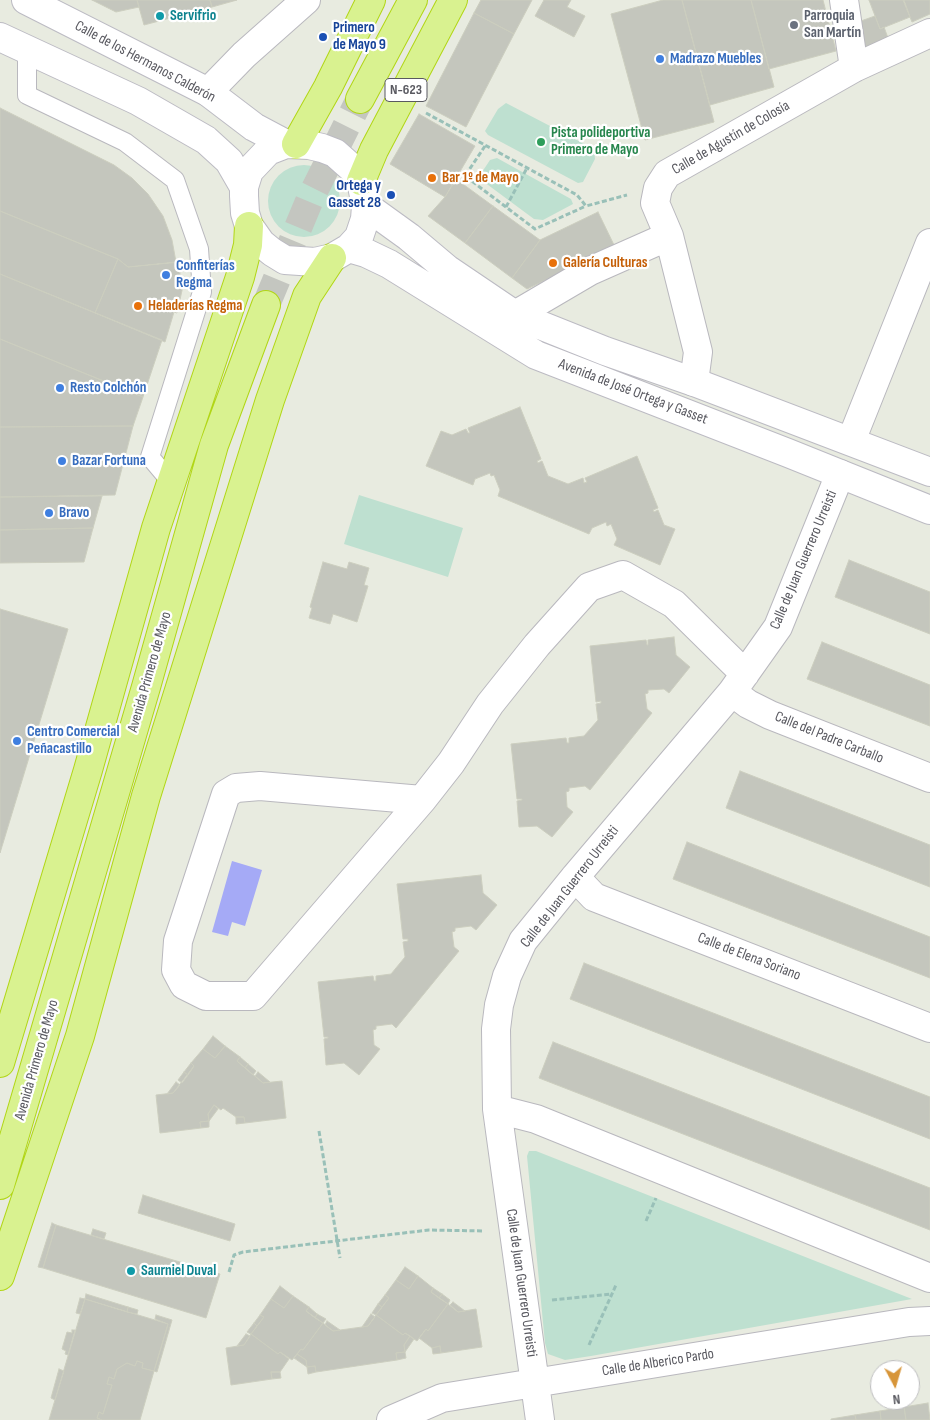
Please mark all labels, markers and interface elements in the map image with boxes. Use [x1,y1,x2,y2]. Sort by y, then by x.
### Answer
place label: Servifrio [170,7,216,25]
place label: Parroquia San Martín [804,7,861,42]
marker: Servifrio [154,10,166,22]
street label: Calle de los Hermanos Calderón [72,17,218,107]
place label: Primero de Mayo 9 [333,19,386,54]
marker: Parroquia San Martín [788,19,800,31]
marker: Primero de Mayo 9 [317,31,329,43]
place label: Madrazo Muebles [670,50,761,68]
marker: Madrazo Muebles [654,53,666,65]
road number: N-623 [385,78,427,102]
street label: Calle de Agustín de Colosía [669,97,793,179]
place label: Pista polideportiva Primero de Mayo [551,124,650,159]
marker: Pista polideportiva Primero de Mayo [535,136,547,148]
place label: Bar 1º de Mayo [442,169,519,187]
marker: Bar 1º de Mayo [426,172,438,184]
place label: Ortega y Gasset 28 [328,177,381,212]
marker: Ortega y Gasset 28 [385,189,397,201]
place label: Galería Culturas [563,254,648,272]
place label: Confiterías Regma [176,257,235,292]
marker: Galería Culturas [547,257,559,269]
marker: Confiterías Regma [160,269,172,281]
place label: Heladerías Regma [148,297,242,315]
marker: Heladerías Regma [132,300,144,312]
street label: Avenida de José Ortega y Gasset [556,355,710,429]
place label: Resto Colchón [70,379,146,397]
marker: Resto Colchón [54,382,66,394]
place label: Bazar Fortuna [72,452,146,470]
marker: Bazar Fortuna [56,455,68,467]
street label: Calle de Juan Guerrero Urreisti [766,488,842,632]
place label: Bravo [59,504,89,522]
marker: Bravo [43,507,55,519]
street label: Avenida Primero de Mayo [124,610,176,734]
street label: Calle del Padre Carballo [772,708,886,768]
place label: Centro Comercial Peñacastillo [27,723,120,758]
marker: Centro Comercial Peñacastillo [11,735,23,747]
street label: Calle de Juan Guerrero Urreisti [517,823,623,951]
street label: Calle de Elena Soriano [695,929,803,985]
street label: Avenida Primero de Mayo [11,998,63,1122]
street label: Calle de Juan Guerrero Urreisti [502,1208,540,1358]
place label: Saurniel Duval [141,1262,216,1280]
marker: Saurniel Duval [125,1265,137,1277]
street label: Calle de Alberico Pardo [601,1345,715,1381]
north arrow [870,1360,920,1410]
text: N [892,1391,901,1408]

